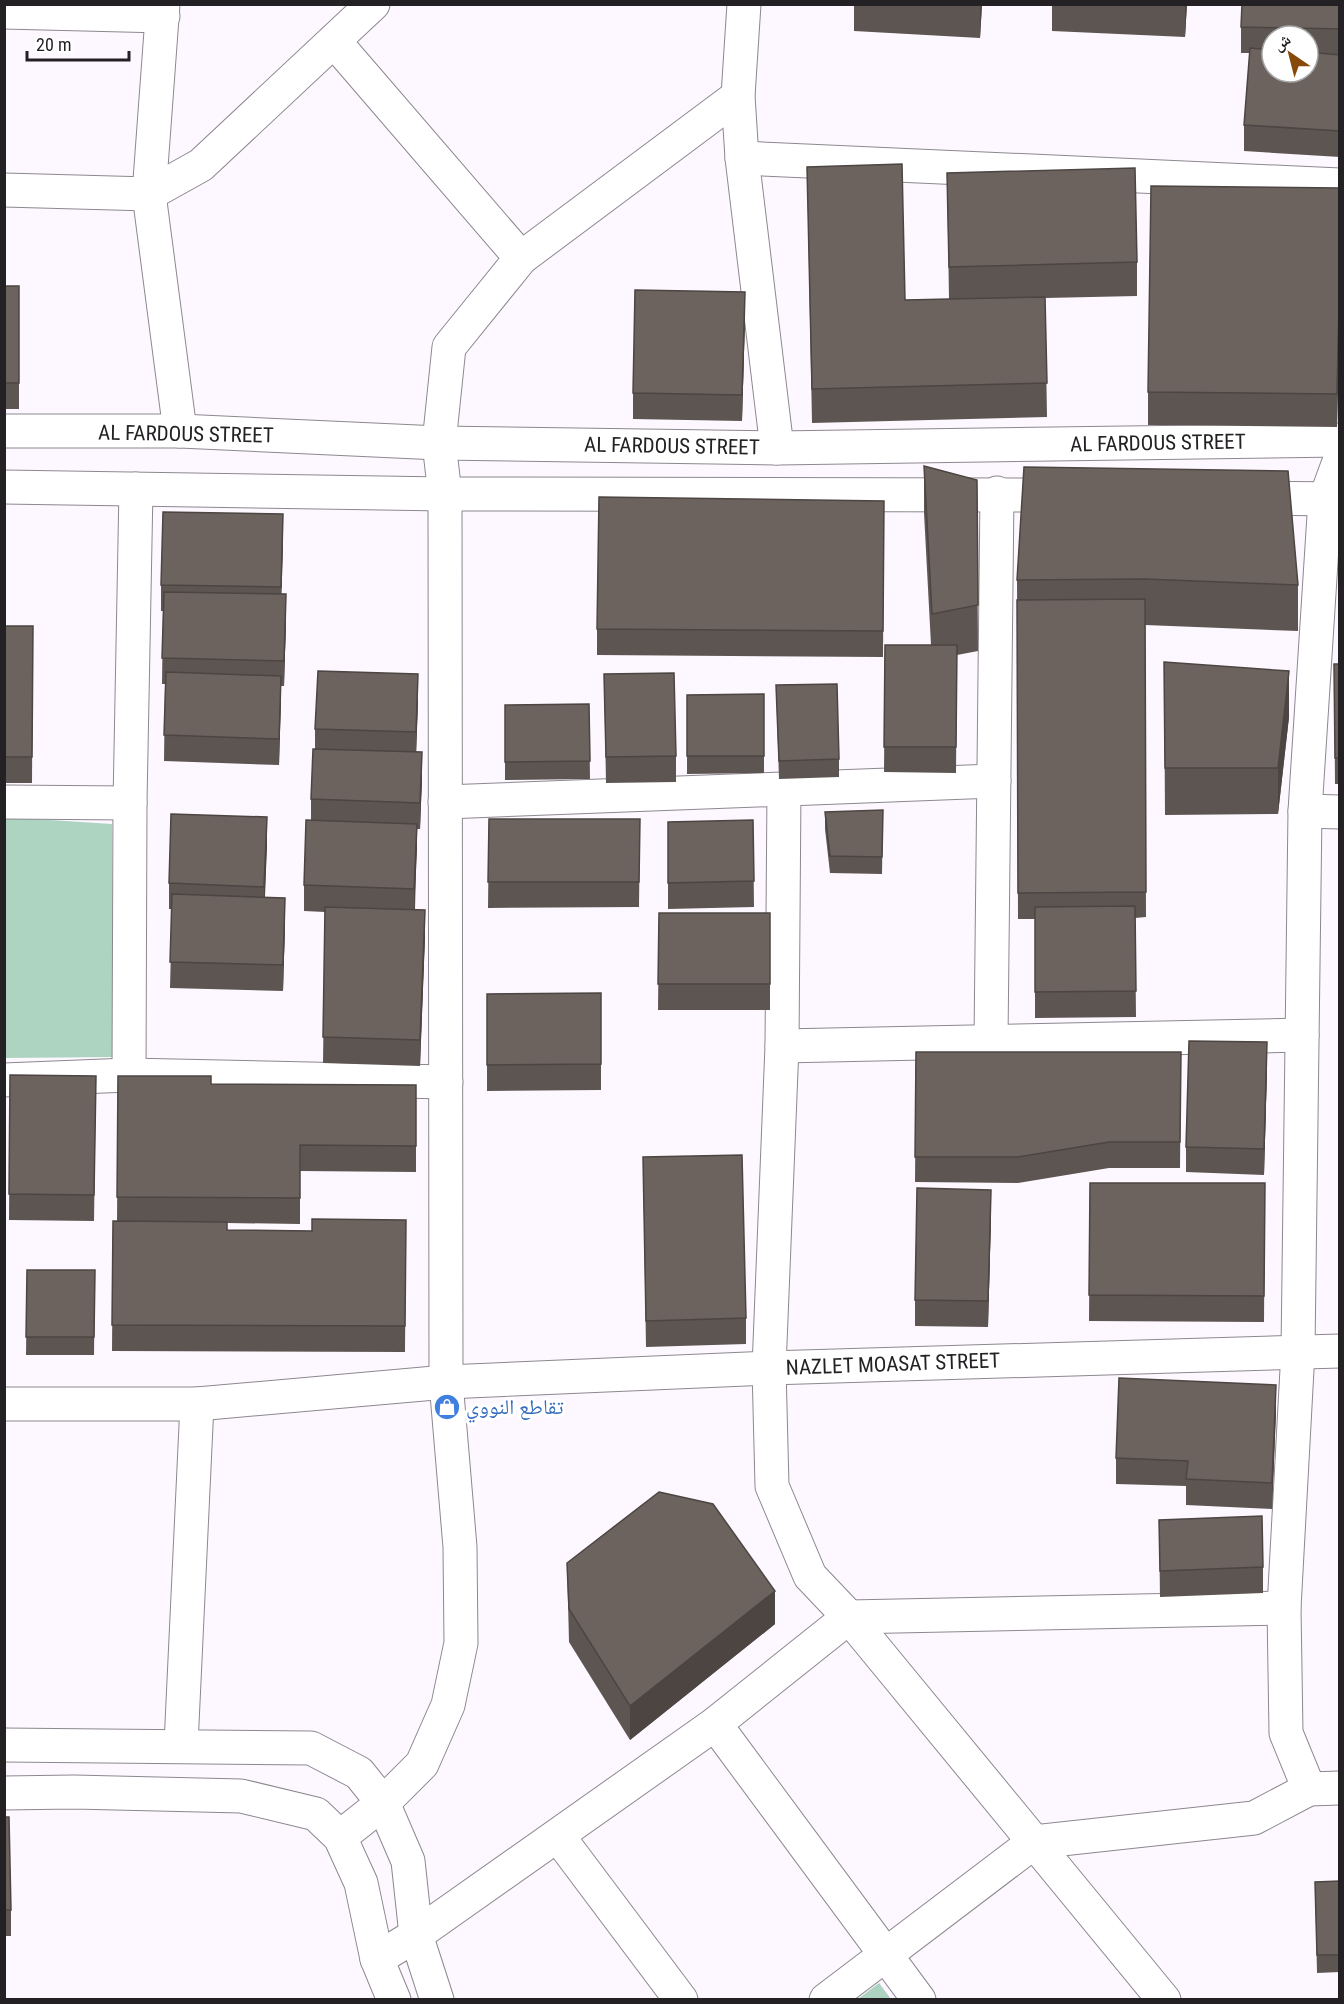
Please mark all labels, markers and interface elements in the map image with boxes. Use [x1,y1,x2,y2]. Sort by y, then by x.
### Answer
scale bar [27,24,129,62]
north arrow [1260,24,1320,84]
text: ش [1269,29,1294,55]
text: 20 m [36,34,71,55]
street label: AL FARDOUS STREET [98,420,274,448]
street label: AL FARDOUS STREET [1070,429,1246,457]
street label: AL FARDOUS STREET [584,432,760,460]
street label: NAZLET MOASAT STREET [785,1348,1001,1380]
shop icon: تقاطع النووي [432,1392,462,1422]
place label: تقاطع النووي [466,1395,564,1423]

